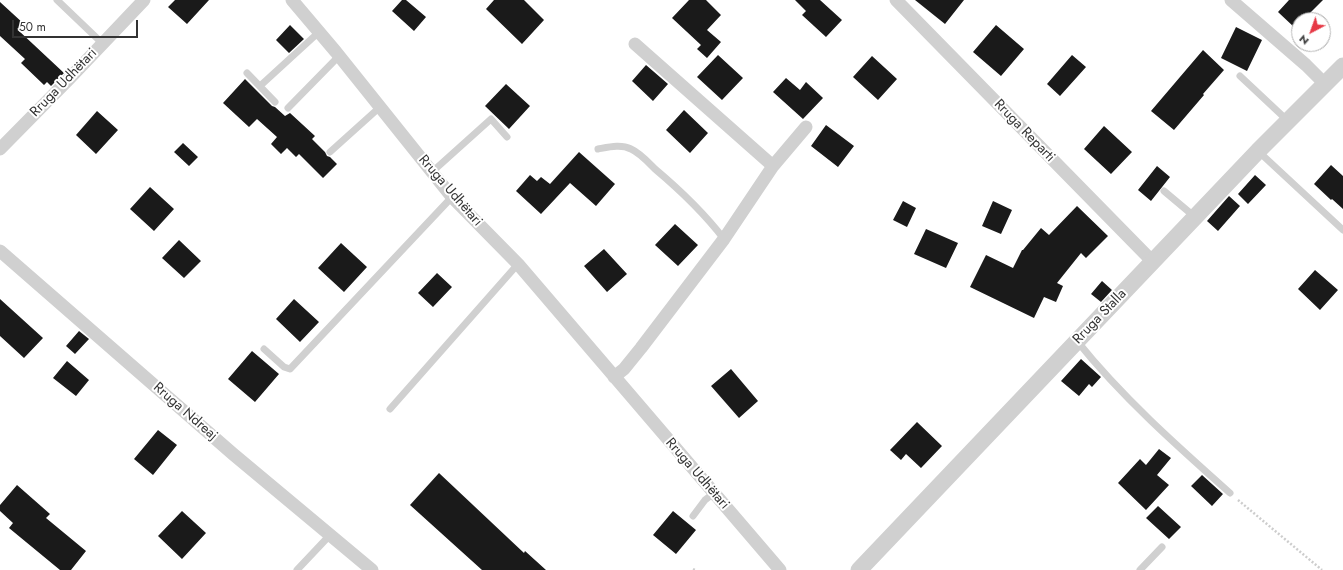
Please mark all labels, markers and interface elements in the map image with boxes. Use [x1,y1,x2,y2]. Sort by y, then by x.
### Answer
scale bar [14,12,140,38]
north arrow [1291,12,1331,52]
text: 50 m [19,18,46,36]
text: N [1295,31,1312,49]
street label: Rruga Udhëtari [27,45,101,121]
street label: Rruga Reparti [990,96,1058,166]
street label: Rruga Udhëtari [415,152,485,230]
street label: Rruga Stalla [1070,286,1130,348]
street label: Rruga Ndreaj [149,379,221,445]
street label: Rruga Udhëtari [662,435,732,513]

